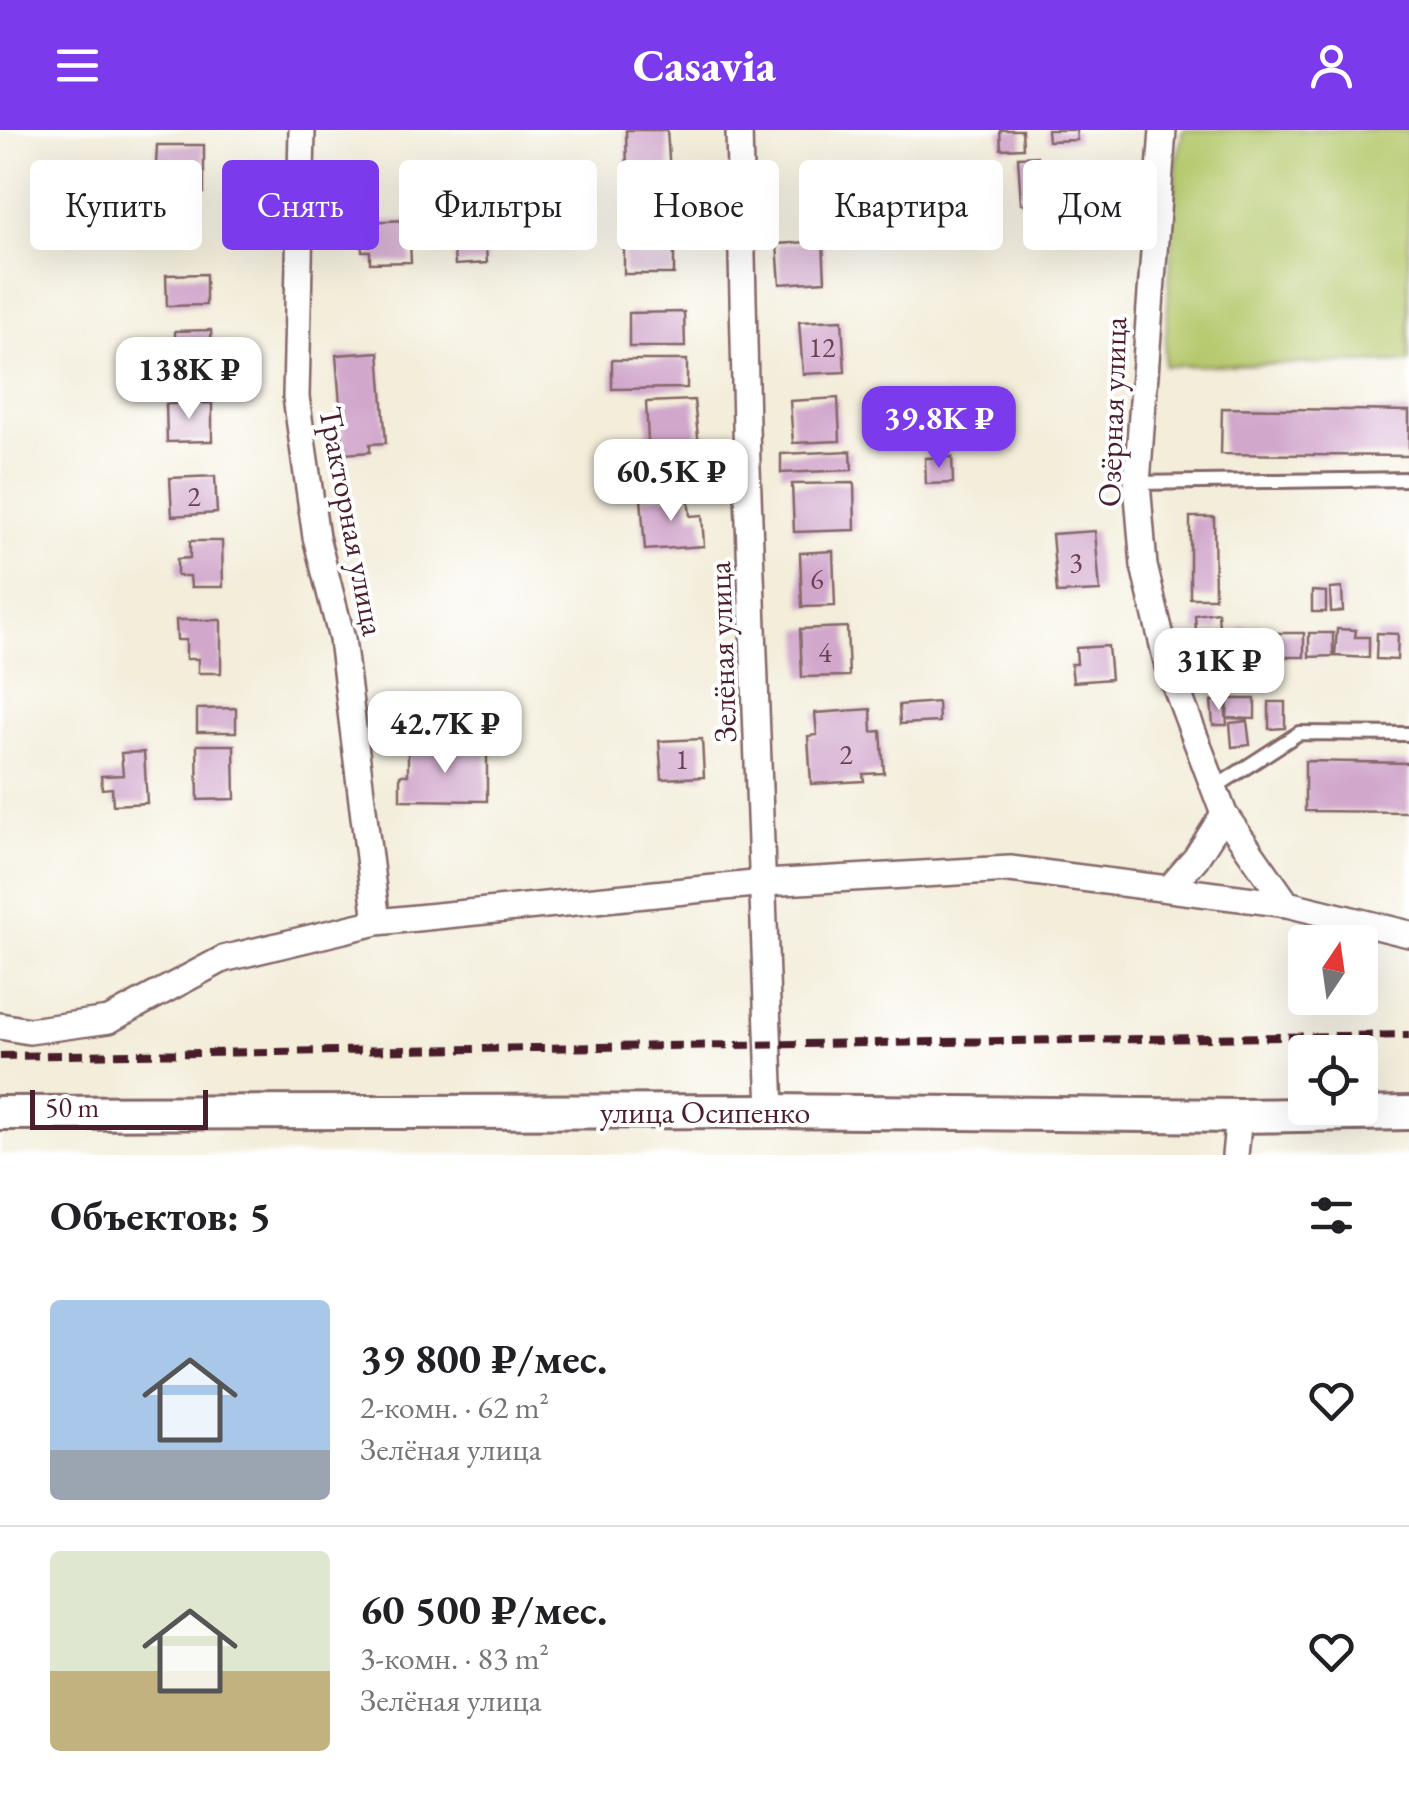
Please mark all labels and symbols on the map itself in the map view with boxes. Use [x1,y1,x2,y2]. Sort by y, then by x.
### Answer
street label: Озёрная улица [1088,316,1136,508]
house number: 12 [809,329,836,365]
pin: 138K ₽ [108,337,270,422]
pin: 39.8K ₽ [847,386,1031,471]
street label: Тракторная улица [309,403,395,639]
pin: 60.5K ₽ [579,439,763,524]
house number: 2 [187,478,201,514]
house number: 3 [1069,544,1083,580]
street label: Зелёная улица [698,560,746,743]
house number: 6 [810,561,824,597]
pin: 31K ₽ [1149,628,1289,713]
house number: 4 [818,634,832,670]
pin: 42.7K ₽ [353,691,537,776]
house number: 2 [839,736,853,772]
house number: 1 [675,741,689,777]
north arrow [1288,925,1378,1015]
scale bar [30,1085,208,1130]
street label: улица Осипенко [600,1091,810,1133]

